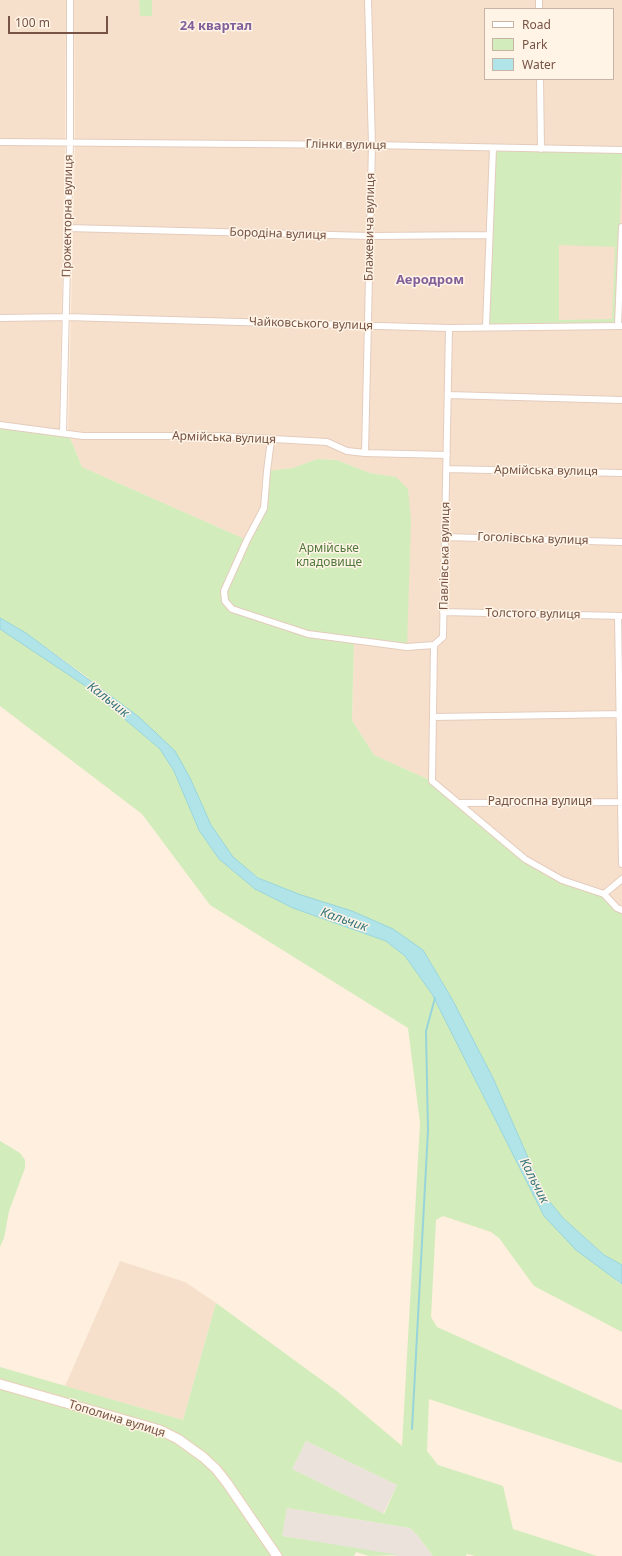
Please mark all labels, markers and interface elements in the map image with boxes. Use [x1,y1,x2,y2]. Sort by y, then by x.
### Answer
scale bar [10,8,110,34]
legend [484,8,614,80]
text: 100 m [15,14,50,31]
text: Road [522,16,551,33]
district label: 24 квартал [180,18,252,34]
text: Park [522,36,547,53]
text: Water [522,56,556,73]
street label: Глінки вулиця [305,137,387,153]
street label: Прожекторна вулиця [60,154,76,278]
street label: Блажевича вулиця [362,173,378,281]
street label: Бородіна вулиця [229,225,327,243]
district label: Аеродром [396,272,464,288]
street label: Чайковського вулиця [249,315,373,333]
street label: Армійська вулиця [172,429,276,447]
street label: Армійська вулиця [494,463,598,479]
street label: Павлівська вулиця [437,502,453,610]
street label: Гоголівська вулиця [477,530,589,548]
park label: Армійське кладовище [296,542,362,570]
street label: Толстого вулиця [485,606,581,622]
water label: Кальчик [84,679,132,721]
street label: Радгоспна вулиця [488,795,592,809]
water label: Кальчик [318,905,370,935]
water label: Кальчик [516,1156,552,1206]
street label: Тополина вулиця [67,1397,167,1441]

